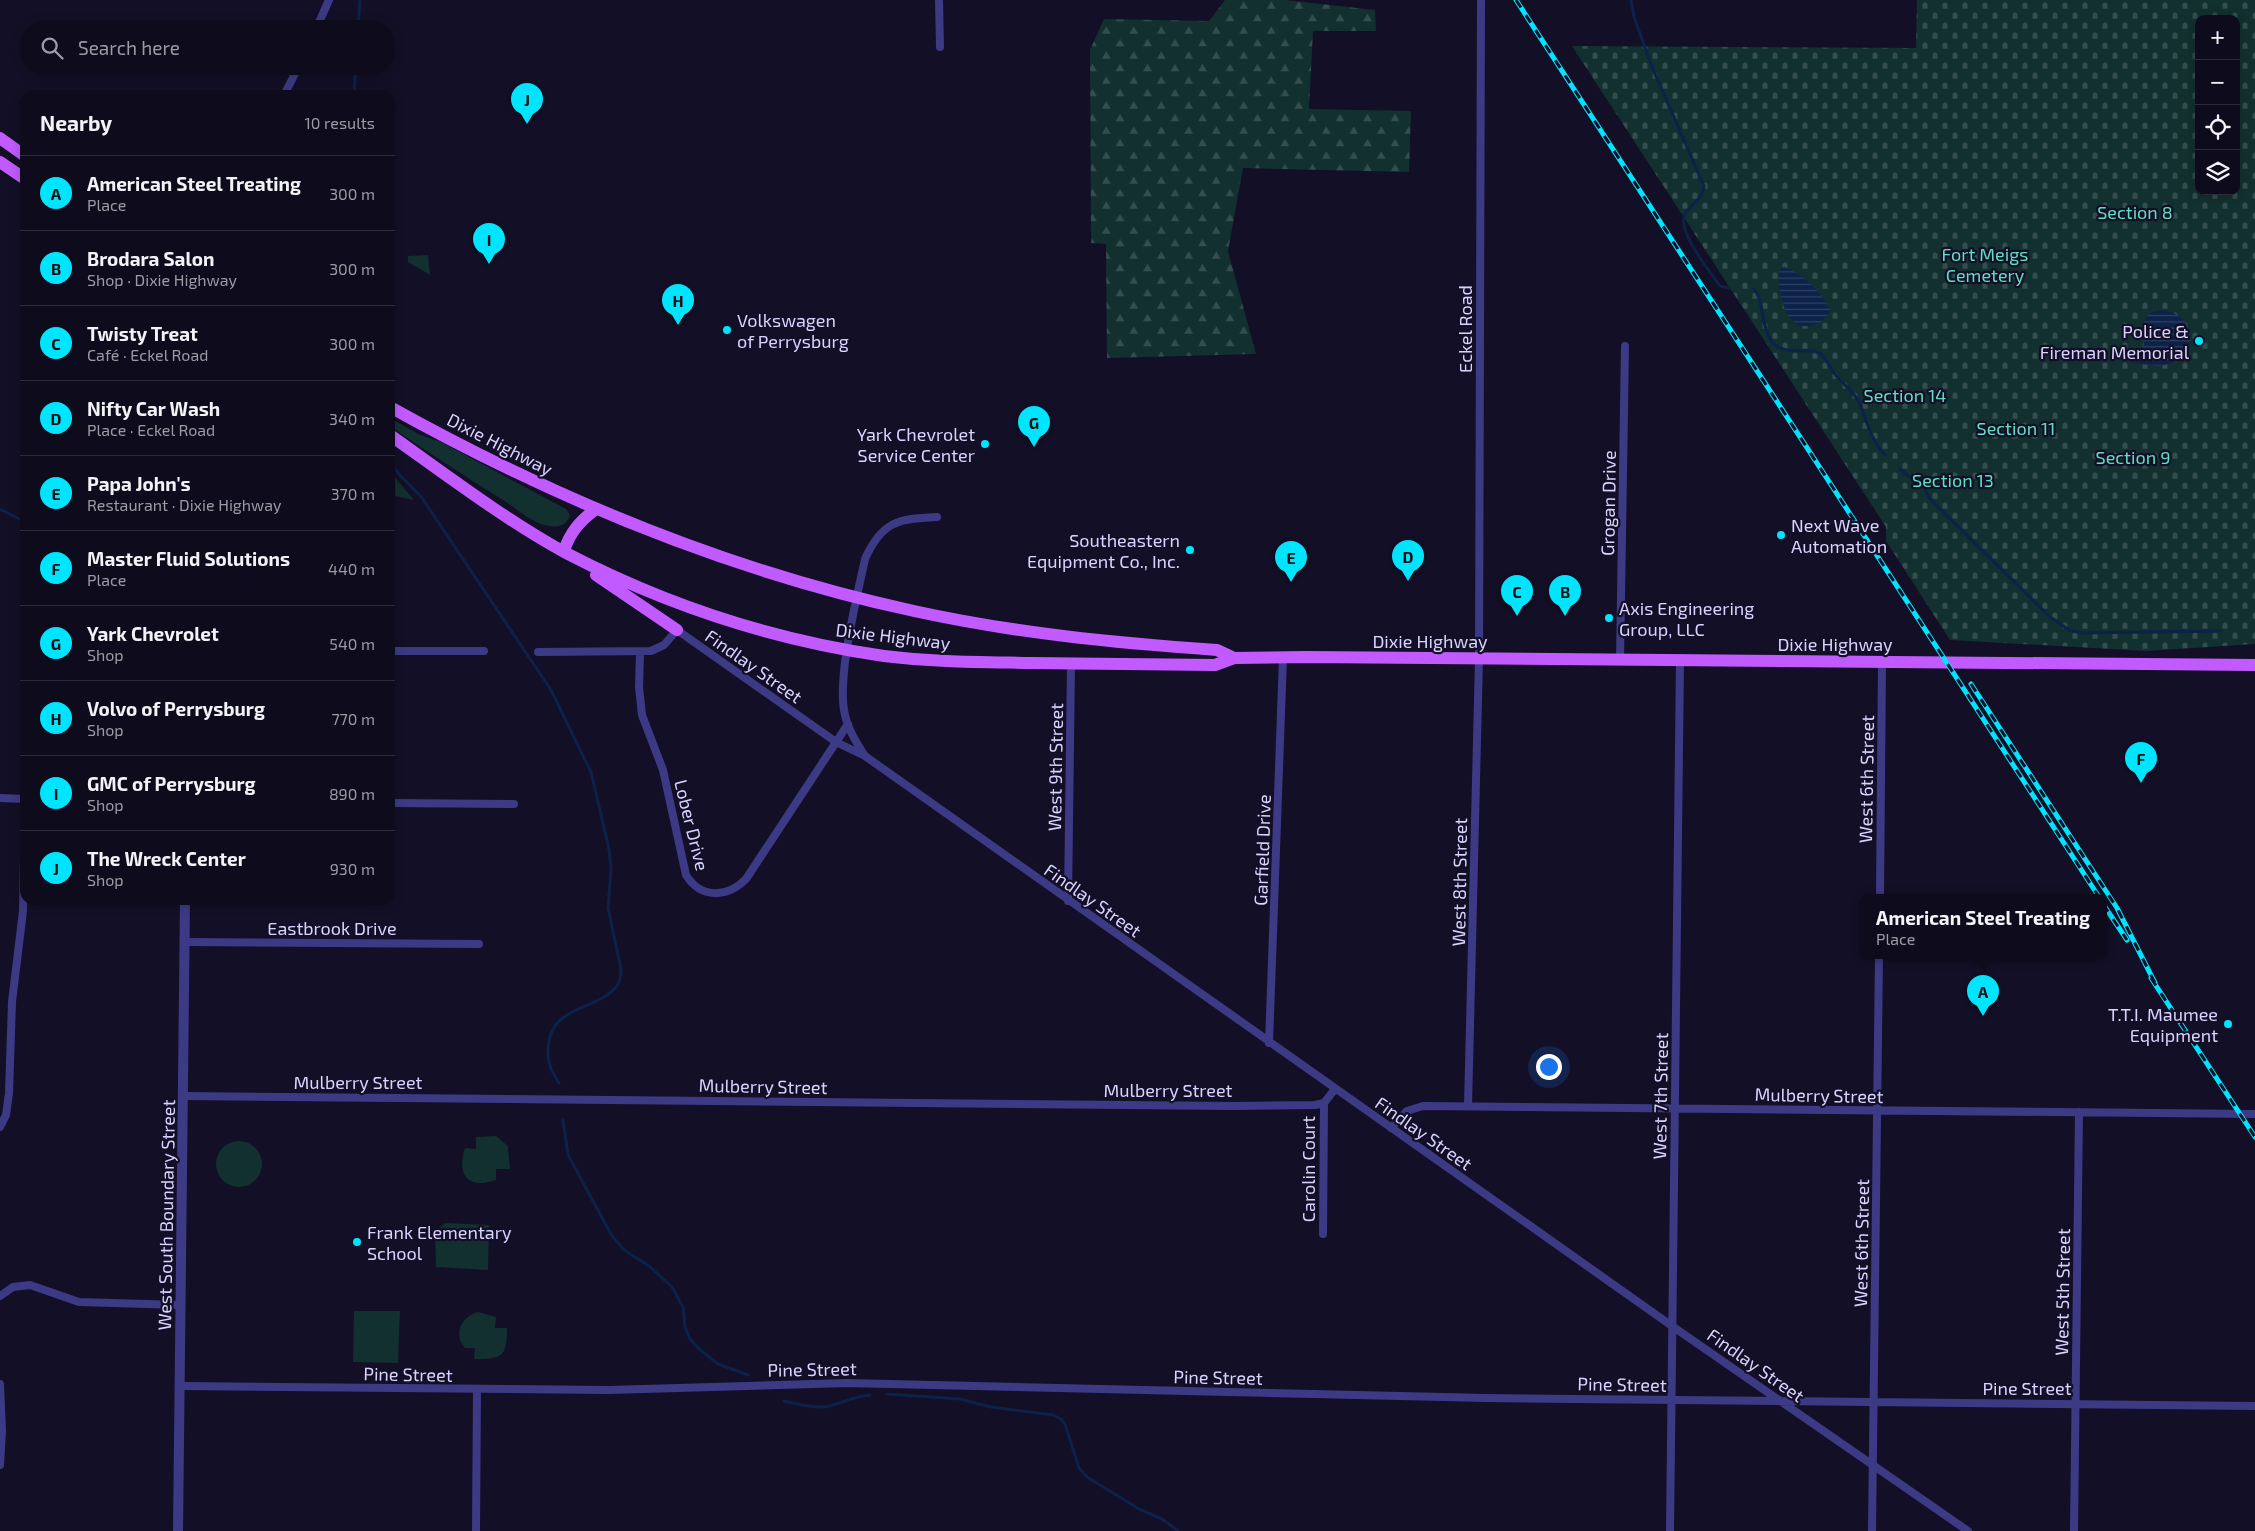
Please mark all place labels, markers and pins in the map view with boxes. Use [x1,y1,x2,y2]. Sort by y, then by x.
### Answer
pin: J [511,83,543,124]
pin: I [473,223,505,264]
pin: H [662,284,694,325]
place label: Volkswagen of Perrysburg [737,309,849,352]
place label: Police & Fireman Memorial [2040,320,2190,363]
marker: Volkswagen of Perrysburg [721,324,733,336]
marker: Police & Fireman Memorial [2193,335,2205,347]
pin: G [1018,406,1050,447]
place label: Yark Chevrolet Service Center [857,423,975,466]
marker: Yark Chevrolet Service Center [979,438,991,450]
place label: Next Wave Automation [1791,514,1887,557]
place label: Southeastern Equipment Co., Inc. [1027,529,1180,572]
marker: Next Wave Automation [1775,529,1787,541]
pin: D [1392,540,1424,581]
pin: E [1275,541,1307,582]
marker: Southeastern Equipment Co., Inc. [1184,544,1196,556]
pin: C [1501,575,1533,616]
pin: B [1549,575,1581,616]
place label: Axis Engineering Group, LLC [1619,597,1754,640]
marker: Axis Engineering Group, LLC [1603,612,1615,624]
pin: F [2125,742,2157,783]
pin: A [1967,975,1999,1016]
place label: T.T.I. Maumee Equipment [2108,1003,2218,1046]
marker: T.T.I. Maumee Equipment [2222,1018,2234,1030]
place label: Frank Elementary School [367,1221,512,1264]
marker: Frank Elementary School [351,1236,363,1248]

